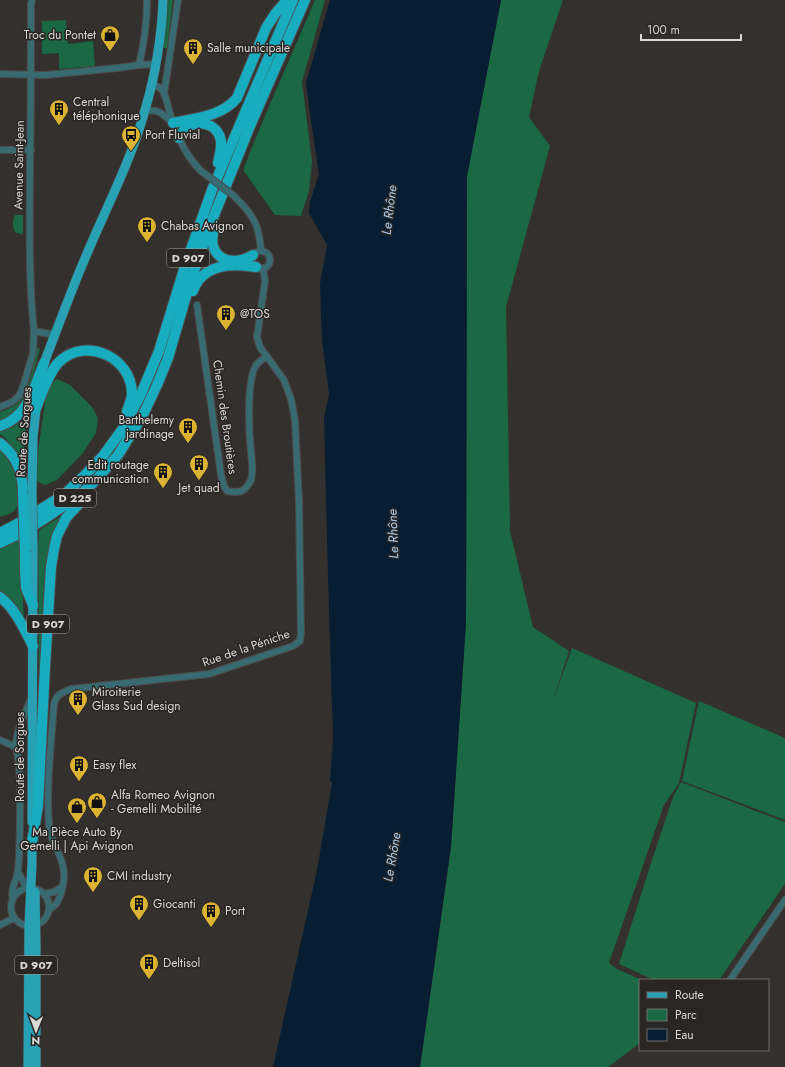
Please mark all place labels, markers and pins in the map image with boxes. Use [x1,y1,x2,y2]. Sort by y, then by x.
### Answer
shop icon: Troc du Pontet [99,24,121,52]
place label: Troc du Pontet [24,26,96,44]
building icon: Salle municipale [182,37,204,65]
place label: Salle municipale [207,39,290,57]
place label: Central téléphonique [73,93,139,125]
building icon: Central téléphonique [48,98,70,126]
bus stop icon: Port Fluvial [120,124,142,152]
place label: Port Fluvial [145,126,200,144]
building icon: Chabas Avignon [136,215,158,243]
place label: Chabas Avignon [161,217,244,235]
building icon: @TOS [215,303,237,331]
place label: @TOS [240,305,270,323]
place label: Barthelemy jardinage [119,411,175,443]
building icon: Barthelemy jardinage [177,416,199,444]
building icon: Jet quad [188,453,210,481]
place label: Edit routage communication [72,456,149,488]
building icon: Edit routage communication [152,461,174,489]
place label: Jet quad [176,479,220,497]
place label: Miroiterie Glass Sud design [92,683,181,715]
building icon: Miroiterie Glass Sud design [67,688,89,716]
building icon: Easy flex [68,754,90,782]
place label: Easy flex [93,756,137,774]
place label: Alfa Romeo Avignon - Gemelli Mobilité [111,786,215,818]
shop icon: Alfa Romeo Avignon - Gemelli Mobilité [86,791,108,819]
shop icon: Ma Pièce Auto By Gemelli | Api Avignon [66,796,88,824]
place label: Ma Pièce Auto By Gemelli | Api Avignon [20,823,134,855]
building icon: CMI industry [82,865,104,893]
place label: CMI industry [107,867,172,885]
building icon: Giocanti [128,893,150,921]
place label: Giocanti [153,895,196,913]
building icon: Port [200,900,222,928]
place label: Port [225,902,245,920]
building icon: Deltisol [138,952,160,980]
place label: Deltisol [163,954,200,972]

